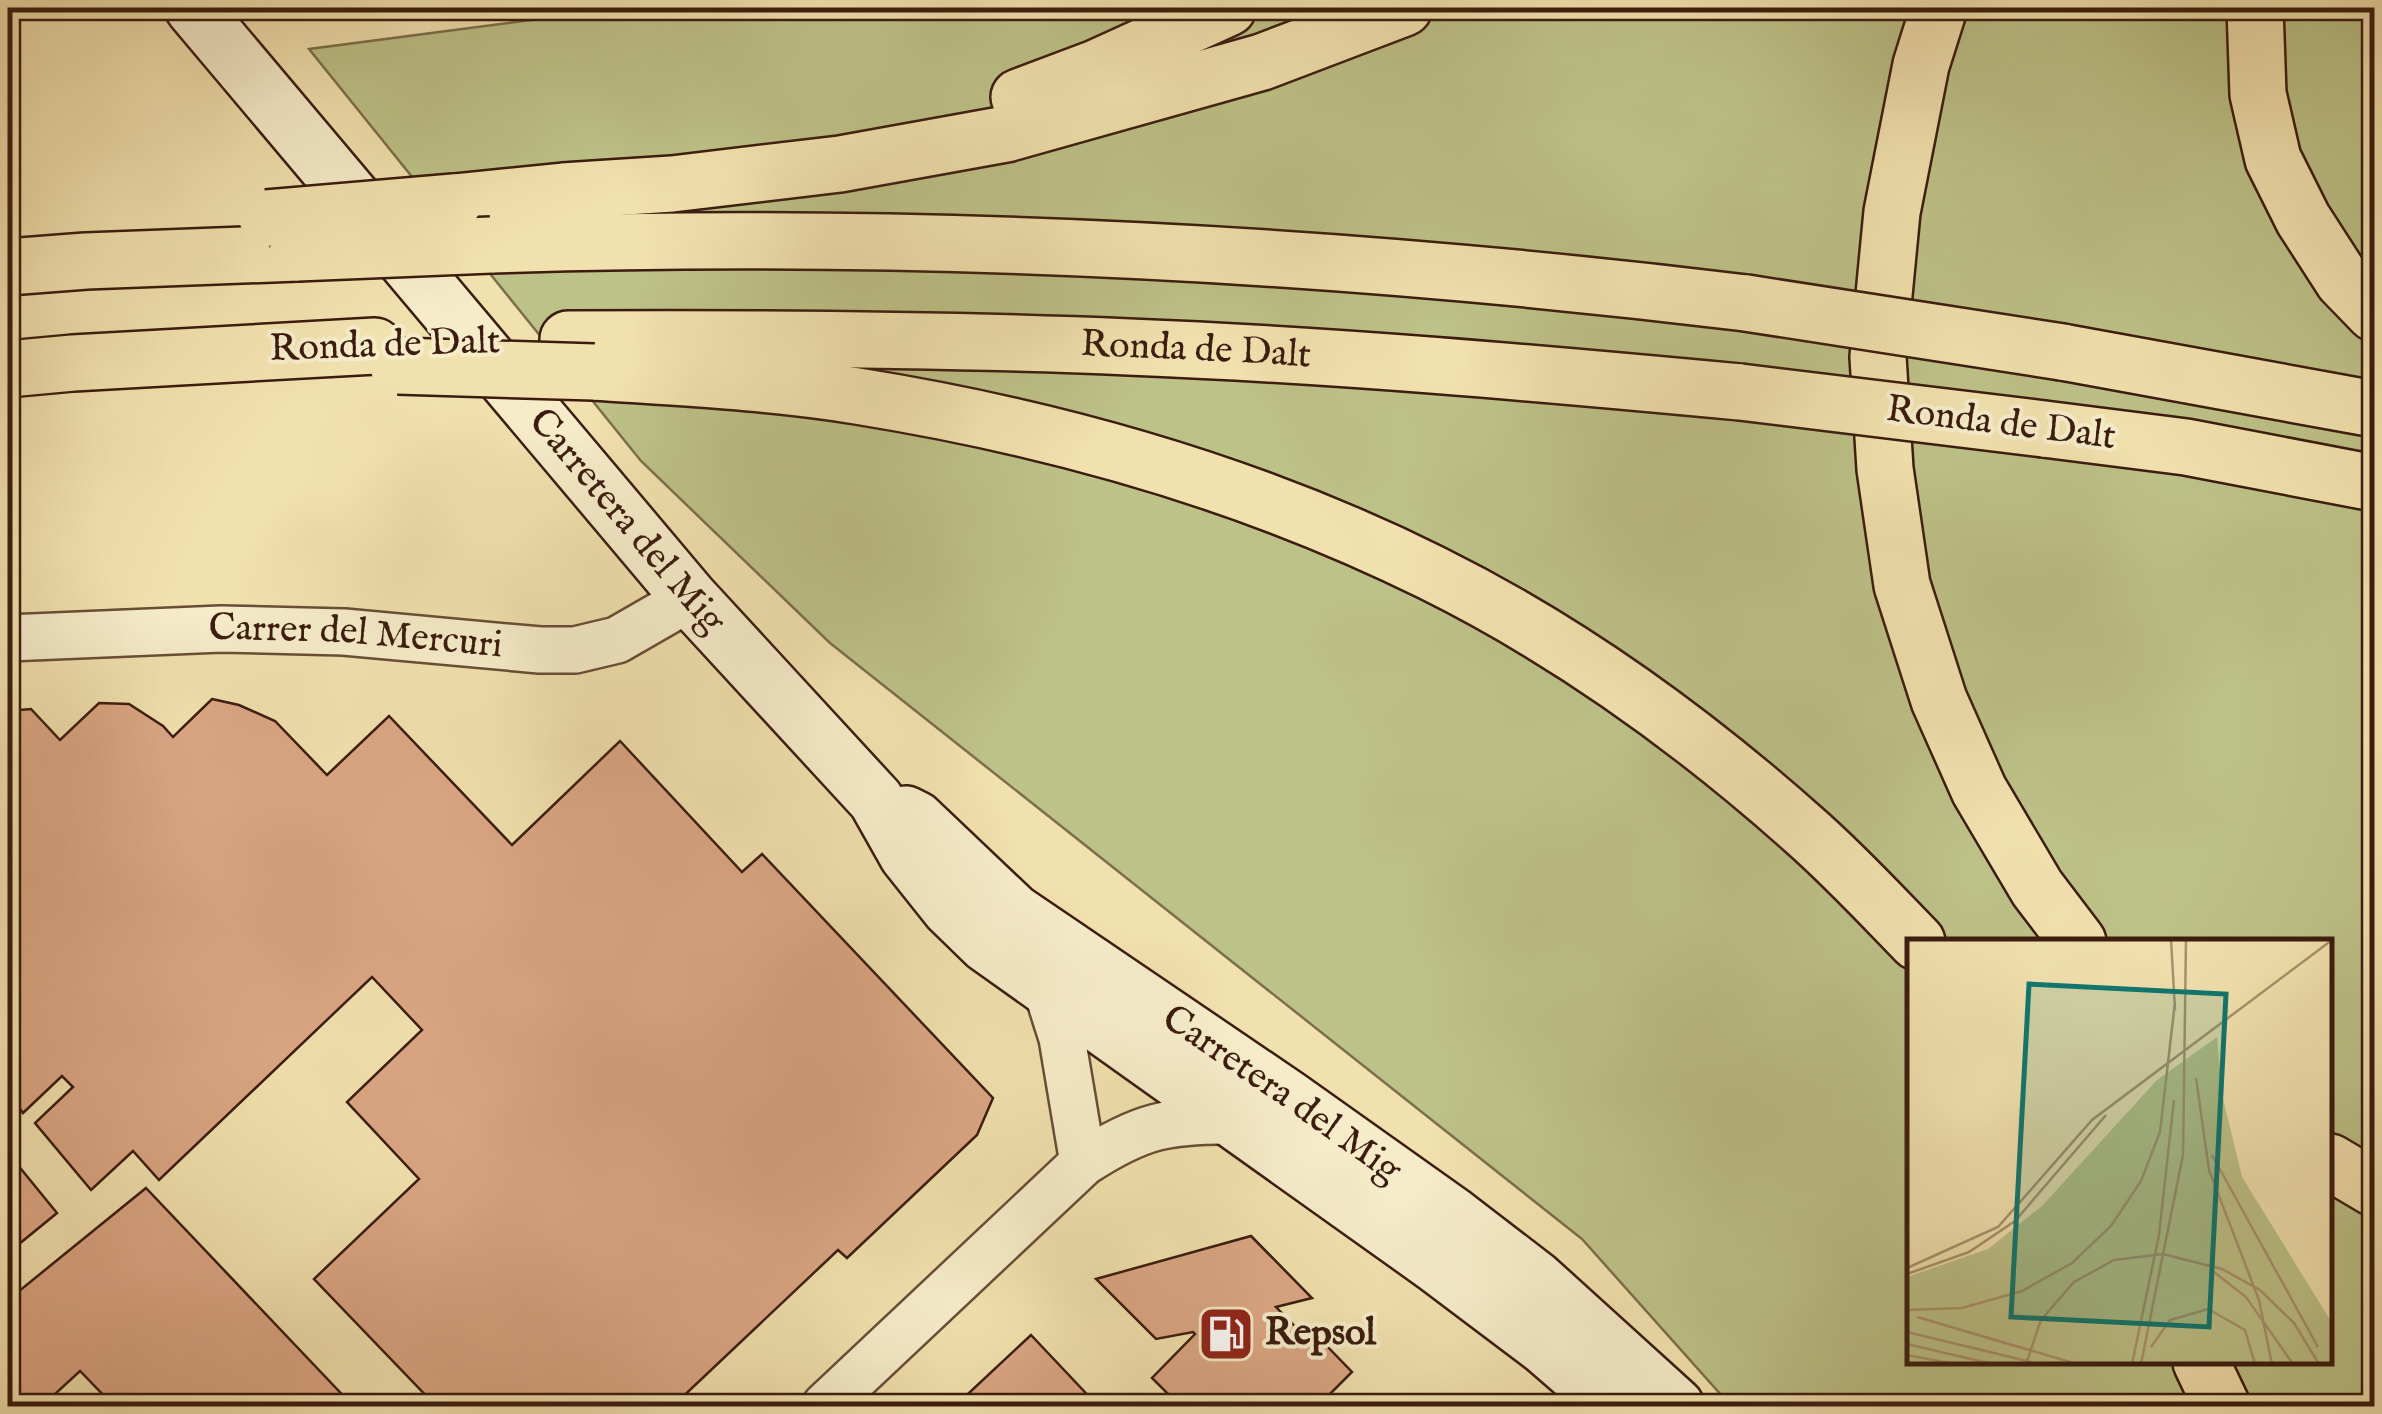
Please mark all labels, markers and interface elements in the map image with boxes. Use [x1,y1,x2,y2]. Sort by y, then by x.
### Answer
street label: Ronda de Dalt [269,318,501,374]
street label: Ronda de Dalt [1080,321,1313,381]
street label: Ronda de Dalt [1884,386,2118,462]
street label: Carretera del Mig [517,399,736,645]
street label: Carrer del Mercuri [208,605,505,670]
inset map [1907,939,2332,1364]
street label: Carretera del Mig [1152,995,1411,1195]
fuel station icon: Repsol [1196,1304,1256,1364]
place label: Repsol [1265,1310,1376,1358]

